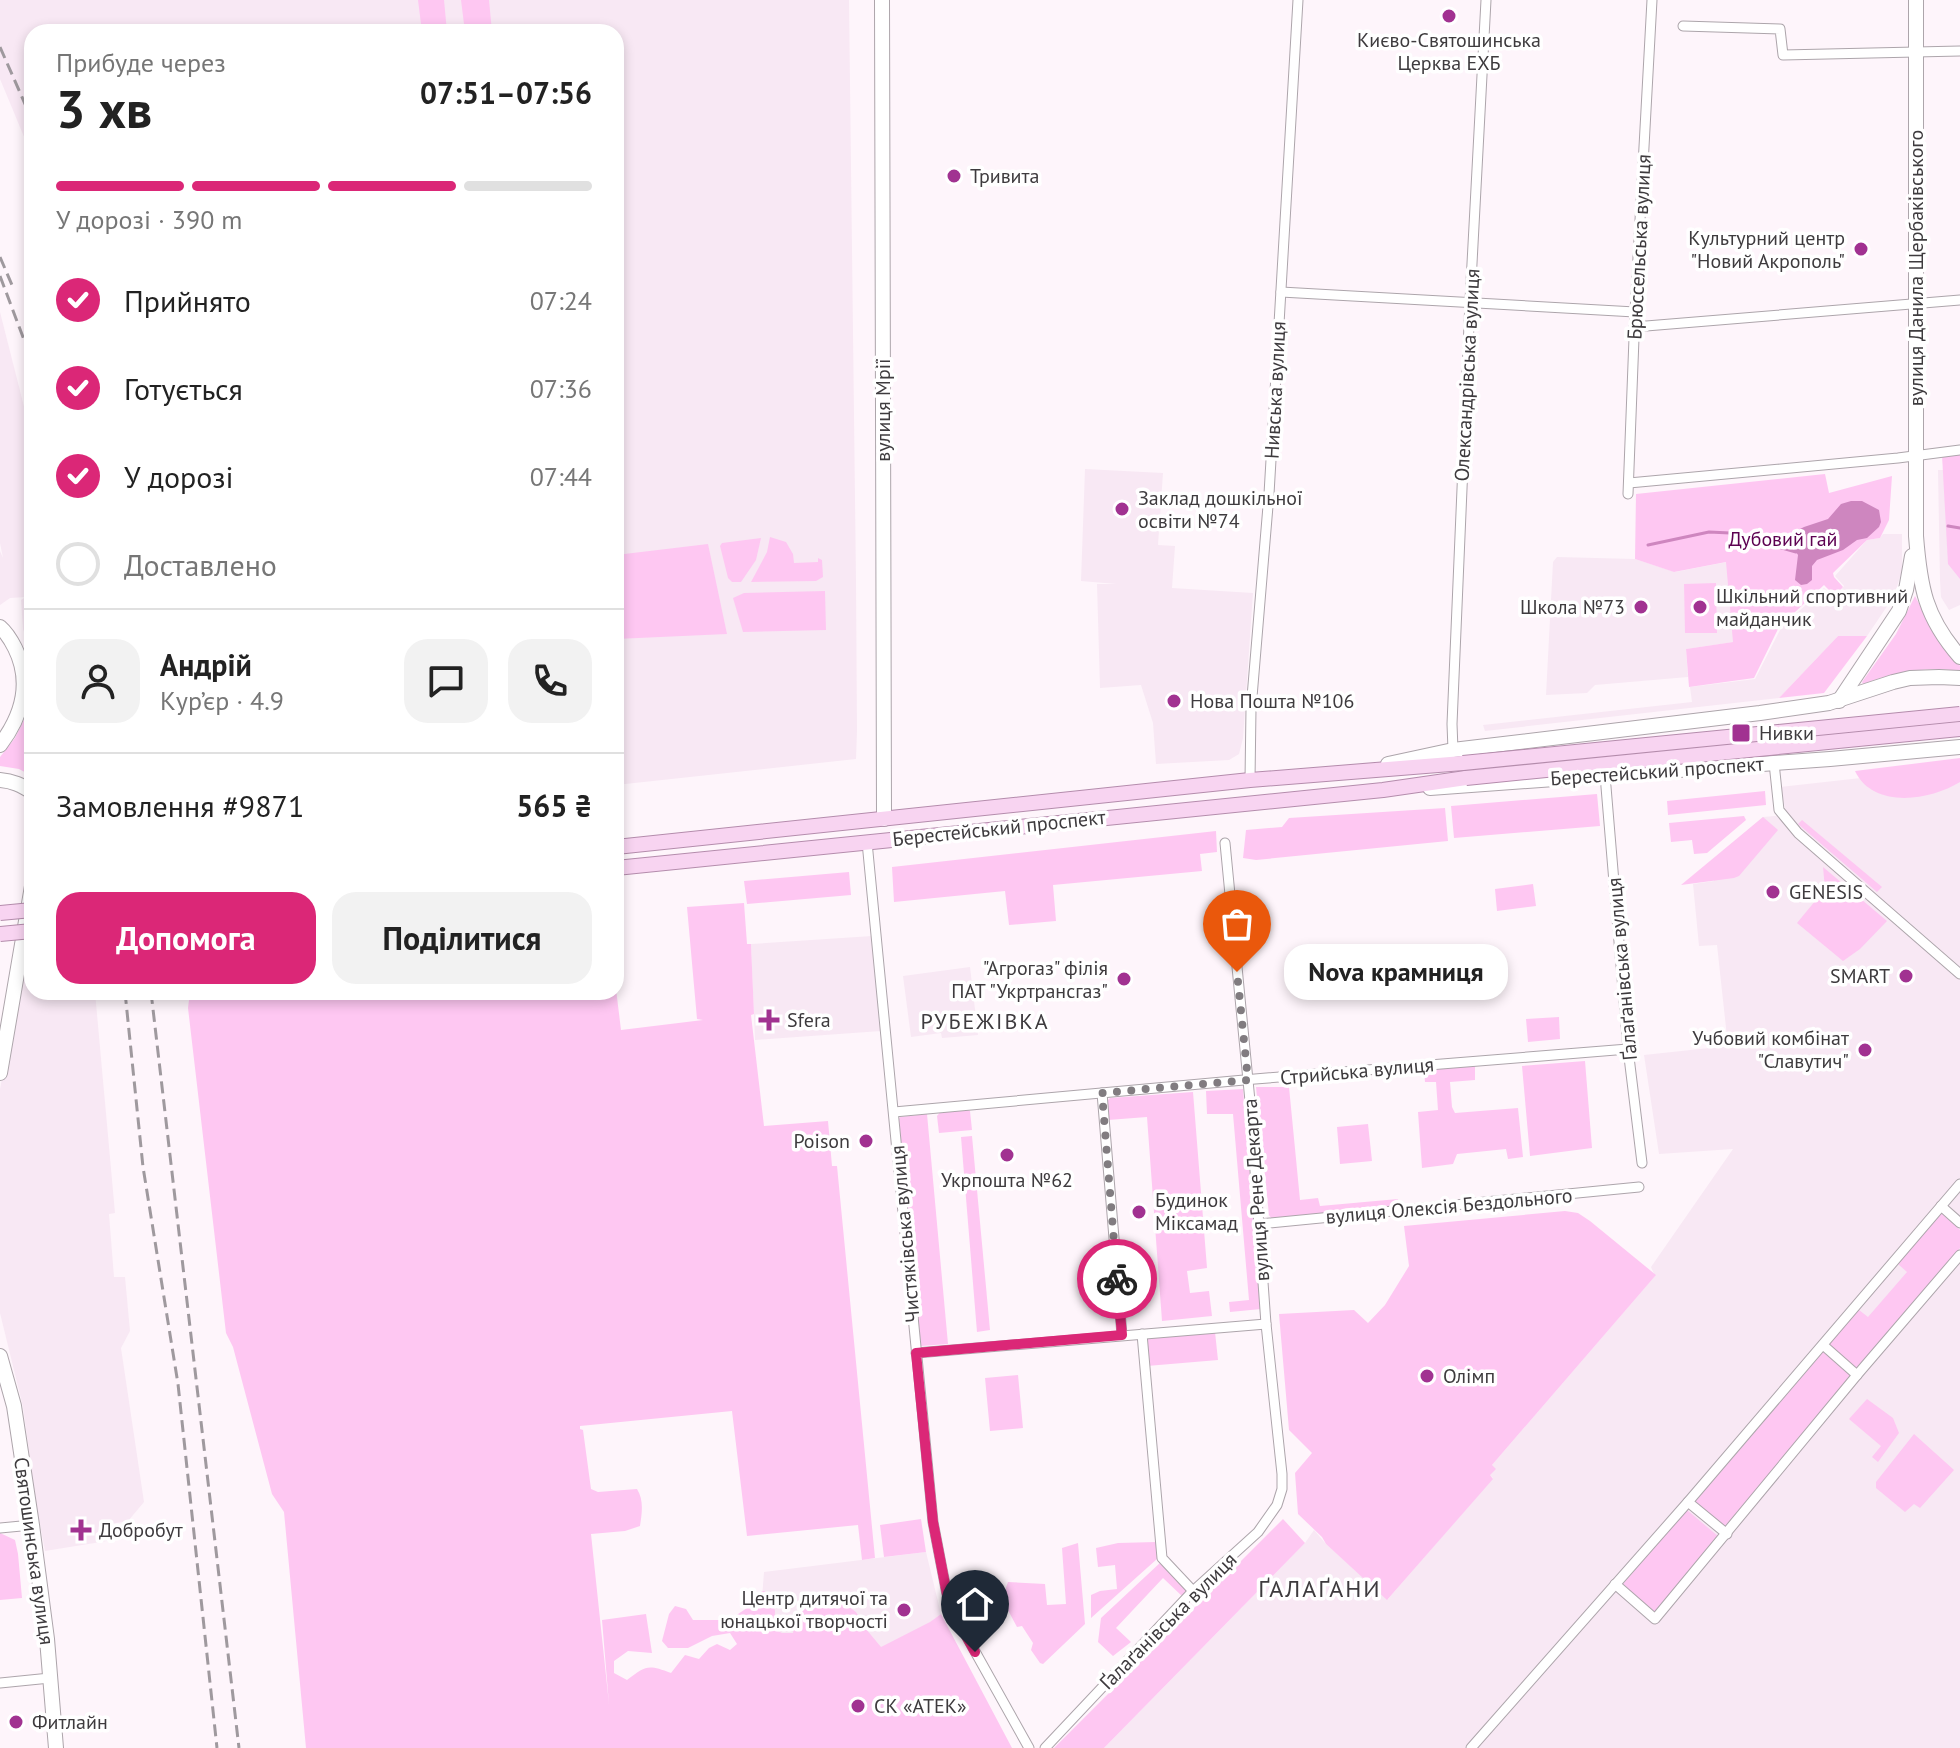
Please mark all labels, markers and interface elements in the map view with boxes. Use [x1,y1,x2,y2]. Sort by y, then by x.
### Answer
marker: Києво-Святошинська Церква ЕХБ [1440,7,1458,25]
place label: Києво-Святошинська Церква ЕХБ [1357,27,1541,76]
text: Прибуде через [56,46,226,79]
text: 07:51–07:56 [420,73,592,112]
text: 3 хв [56,75,152,142]
street label: вулиця Данила Щербаківського [1903,130,1929,406]
street label: Брюссельська вулиця [1621,154,1657,340]
place label: Тривита [970,163,1039,189]
marker: Тривита [945,167,963,185]
text: У дорозі · 390 m [56,203,242,236]
place label: Культурний центр "Новий Акрополь" [1688,225,1845,274]
marker: Культурний центр "Новий Акрополь" [1852,240,1870,258]
street label: Олександрівська вулиця [1448,268,1486,482]
icon: check [56,278,100,322]
text: Прийнято [124,281,251,320]
text: 07:24 [530,284,592,317]
street label: Нивська вулиця [1258,320,1292,460]
street label: вулиця Мрії [870,358,896,462]
icon: check [56,366,100,410]
text: Готується [124,369,243,408]
text: 07:36 [530,372,592,405]
icon: check [56,454,100,498]
text: У дорозі [124,457,234,496]
text: 07:44 [530,460,592,493]
place label: Заклад дошкільної освіти №74 [1138,485,1303,534]
marker: Заклад дошкільної освіти №74 [1113,500,1131,518]
park label: Дубовий гай [1728,526,1838,552]
text: Доставлено [124,545,277,584]
place label: Шкільний спортивний майданчик [1716,583,1908,632]
place label: Школа №73 [1520,594,1625,620]
marker: Школа №73 [1632,598,1650,616]
marker: Шкільний спортивний майданчик [1691,598,1709,616]
button: person [56,639,140,723]
button: chat [404,639,488,723]
button: phone [508,639,592,723]
text: Андрій [160,645,252,684]
text: Кур’єр · 4.9 [160,684,284,717]
place label: Нова Пошта №106 [1190,688,1354,714]
marker: Нова Пошта №106 [1165,692,1183,710]
place label: Нивки [1759,720,1814,746]
marker: Нивки [1730,722,1752,744]
street label: Берестейський проспект [1549,751,1765,791]
text: Замовлення #9871 [56,786,304,825]
text: 565 ₴ [516,786,592,825]
street label: Берестейський проспект [891,804,1107,852]
street label: Ґалаґанівська вулиця [1601,876,1643,1062]
place label: GENESIS [1789,879,1863,905]
marker: GENESIS [1764,883,1782,901]
pin [1203,890,1271,972]
button: Допомога [56,892,316,984]
button: Поділитися [332,892,592,984]
icon: bag [1215,902,1259,946]
callout: Nova крамниця [1285,944,1509,1000]
place label: "Агрогаз" філія ПАТ "Укртрансгаз" [951,955,1108,1004]
text: Nova крамниця [1308,955,1484,988]
place label: SMART [1830,963,1890,989]
marker: SMART [1897,967,1915,985]
marker: "Агрогаз" філія ПАТ "Укртрансгаз" [1115,970,1133,988]
place label: Sfera [787,1007,831,1033]
district label: РУБЕЖІВКА [920,1007,1050,1035]
marker: Sfera [758,1009,780,1031]
place label: Учбовий комбінат "Славутич" [1692,1025,1849,1074]
marker: Учбовий комбінат "Славутич" [1856,1041,1874,1059]
street label: Стрийська вулиця [1279,1051,1435,1091]
street label: вулиця Рене Декарта [1237,1098,1275,1282]
place label: Poison [793,1128,850,1154]
marker: Poison [857,1132,875,1150]
street label: Чистяківська вулиця [884,1144,926,1324]
marker: Укрпошта №62 [998,1146,1016,1164]
place label: Укрпошта №62 [941,1167,1073,1193]
street label: вулиця Олексія Бездольного [1324,1182,1574,1230]
place label: Будинок Міксамад [1155,1187,1238,1236]
marker: Будинок Міксамад [1130,1203,1148,1221]
courier [1077,1239,1157,1319]
icon: bike [1095,1257,1139,1301]
place label: Олімп [1443,1363,1495,1389]
marker: Олімп [1418,1367,1436,1385]
street label: Святошинська вулиця [8,1455,60,1647]
place label: Добробут [99,1517,183,1543]
marker: Добробут [70,1519,92,1541]
street label: Ґалаґанівська вулиця [1094,1547,1242,1695]
pin [941,1570,1009,1652]
district label: ҐАЛАҐАНИ [1258,1573,1382,1604]
icon: home [953,1582,997,1626]
place label: Центр дитячої та юнацької творчості [720,1585,888,1634]
marker: Центр дитячої та юнацької творчості [895,1601,913,1619]
place label: СК «АТЕК» [874,1693,966,1719]
marker: СК «АТЕК» [849,1697,867,1715]
place label: Фитлайн [32,1709,108,1735]
marker: Фитлайн [7,1713,25,1731]

